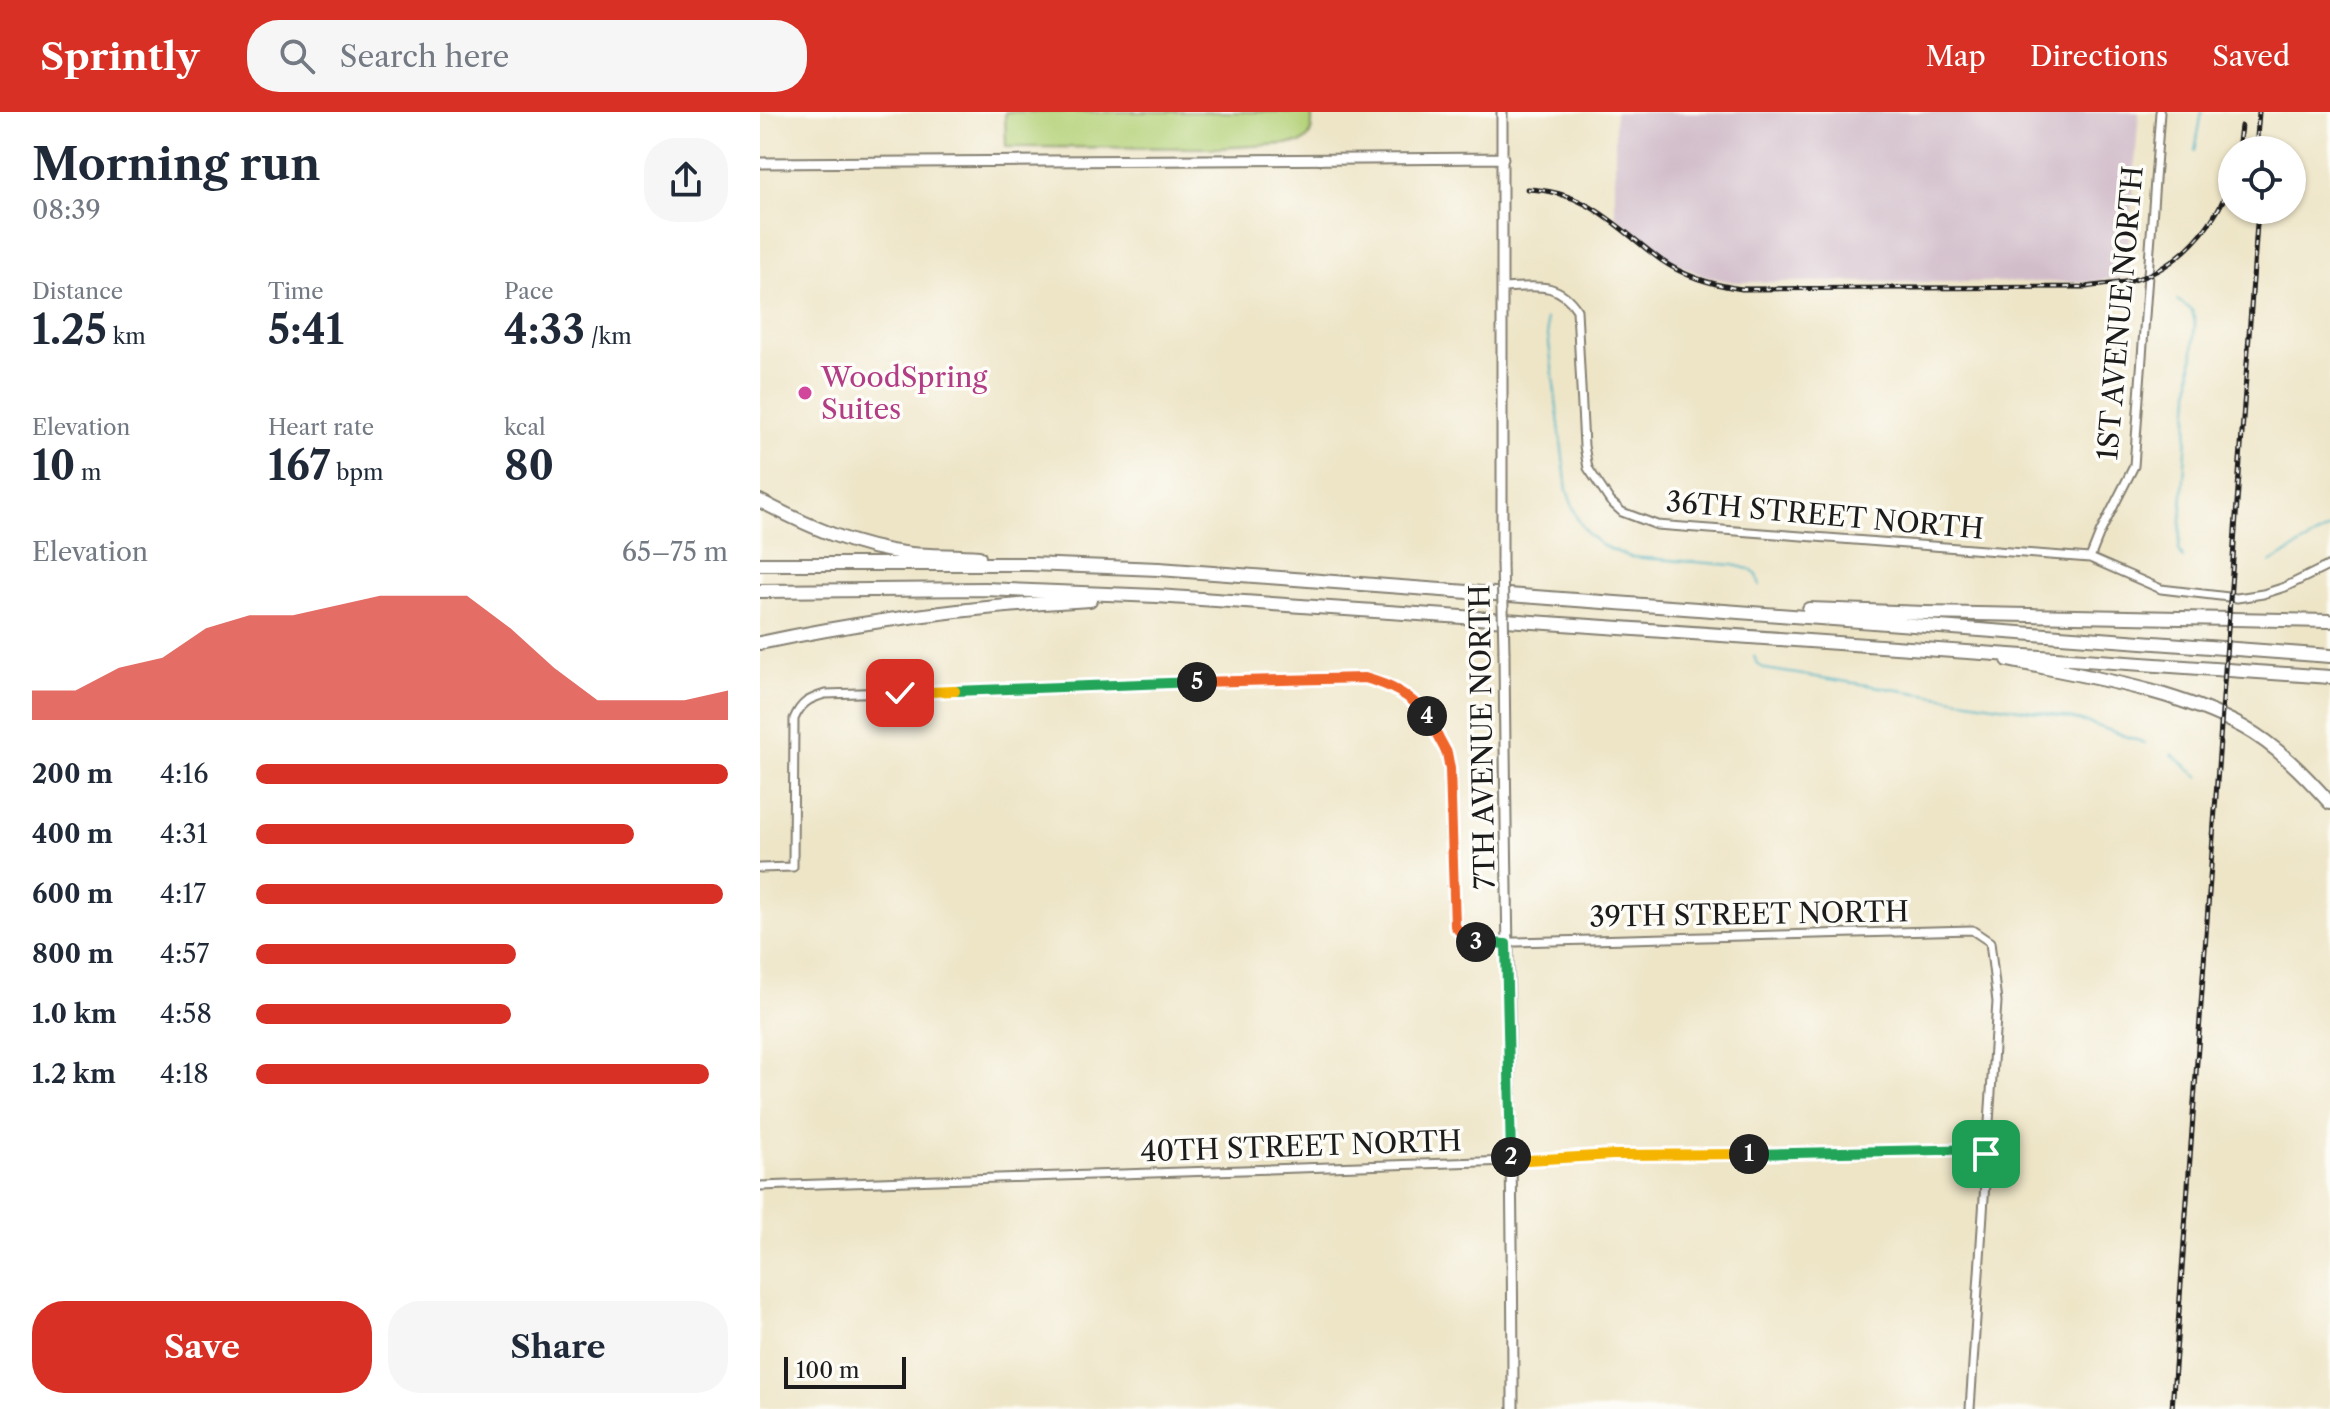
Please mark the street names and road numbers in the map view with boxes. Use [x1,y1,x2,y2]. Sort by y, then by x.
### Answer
street label: 1ST AVENUE NORTH [2090,164,2150,462]
street label: 36TH STREET NORTH [1665,484,1985,546]
street label: 7TH AVENUE NORTH [1462,584,1502,890]
street label: 39TH STREET NORTH [1589,894,1909,934]
street label: 40TH STREET NORTH [1140,1123,1462,1169]

